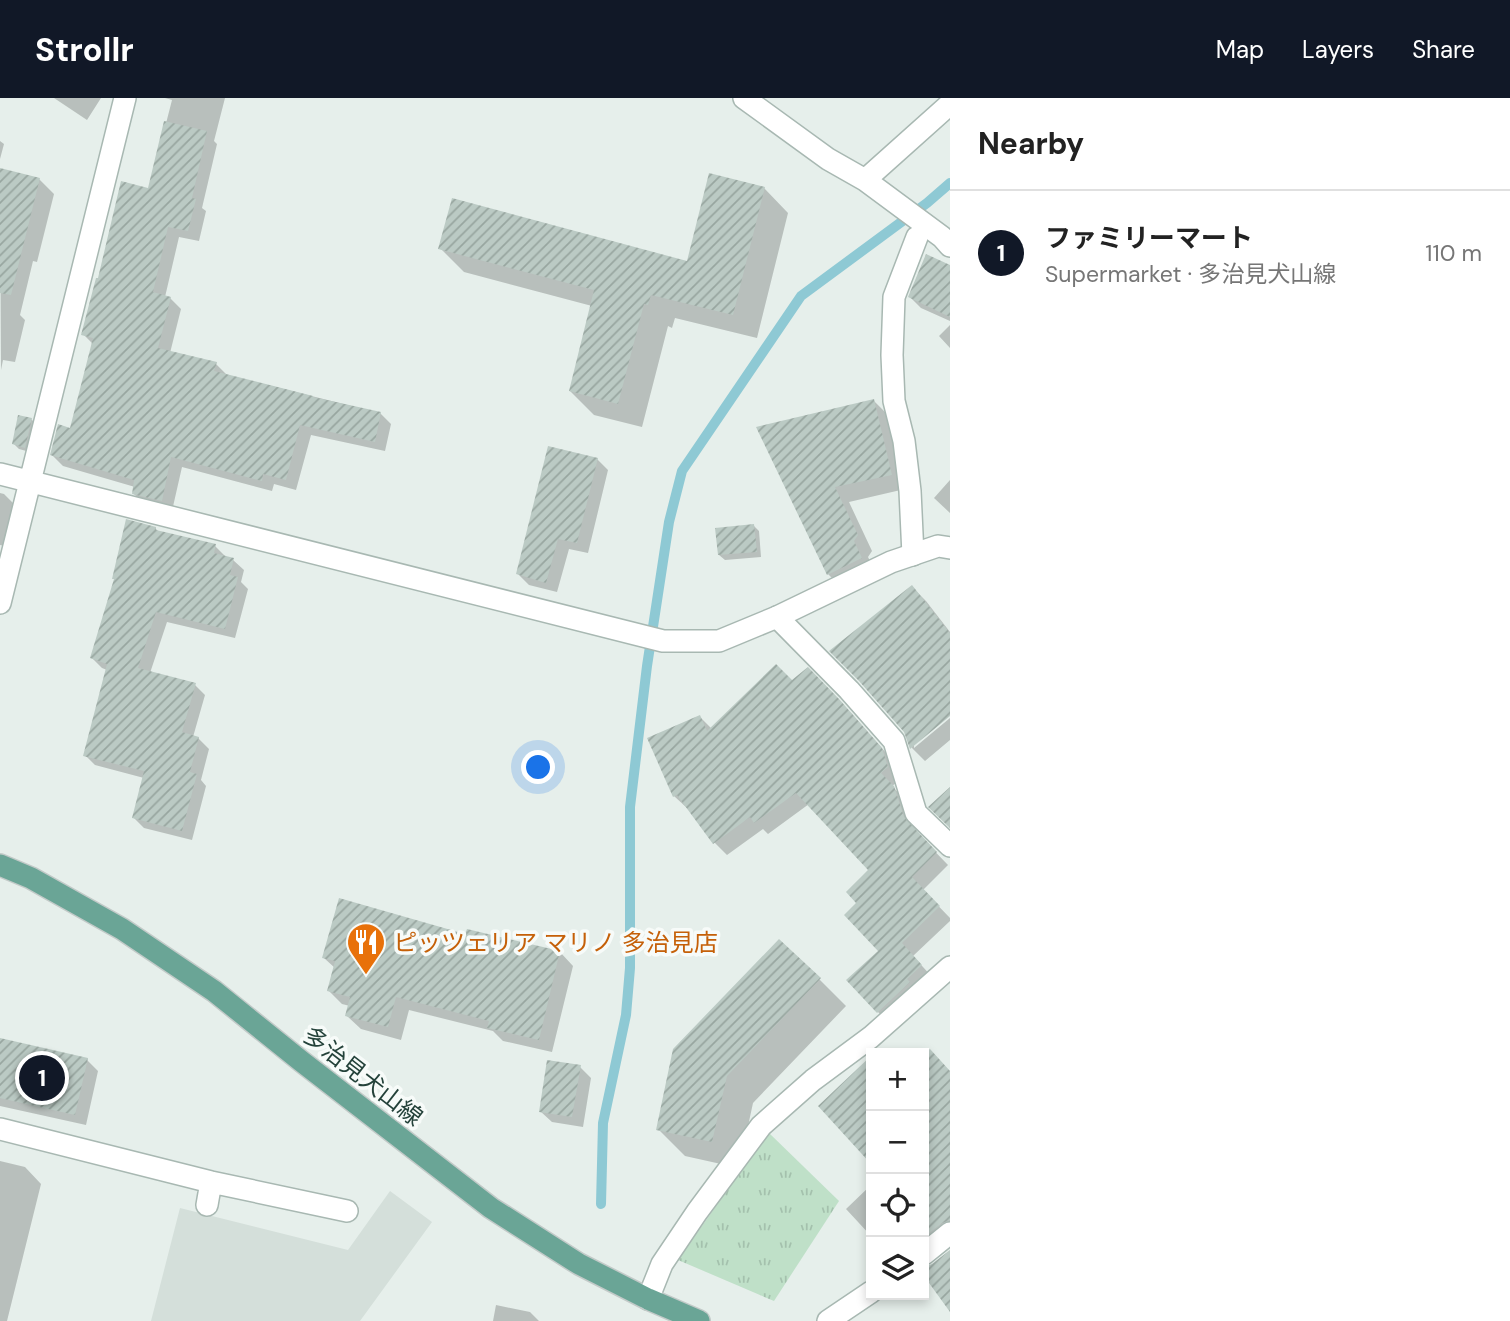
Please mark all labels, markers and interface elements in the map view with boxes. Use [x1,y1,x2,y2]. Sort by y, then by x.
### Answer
text: Strollr [35,28,134,71]
text: Map [1216,34,1264,65]
text: Layers [1302,34,1374,65]
text: Share [1412,34,1475,65]
text: Nearby [978,124,1084,163]
text: ファミリーマート [1045,221,1253,255]
text: 1 [997,238,1005,268]
text: 110 m [1425,238,1482,268]
text: Supermarket · 多治見犬山線 [1045,259,1336,289]
your location [521,750,555,784]
restaurant icon: ピッツェリア マリノ 多治見店 [345,921,387,976]
place label: ピッツェリア マリノ 多治見店 [393,927,718,958]
street label: 多治見犬山線 [297,1019,429,1133]
map controls [866,1048,929,1300]
button: + [866,1048,929,1111]
pin: 1 [19,1052,65,1104]
button: − [866,1111,929,1174]
button: locate [866,1174,929,1237]
button: layers [866,1237,929,1300]

